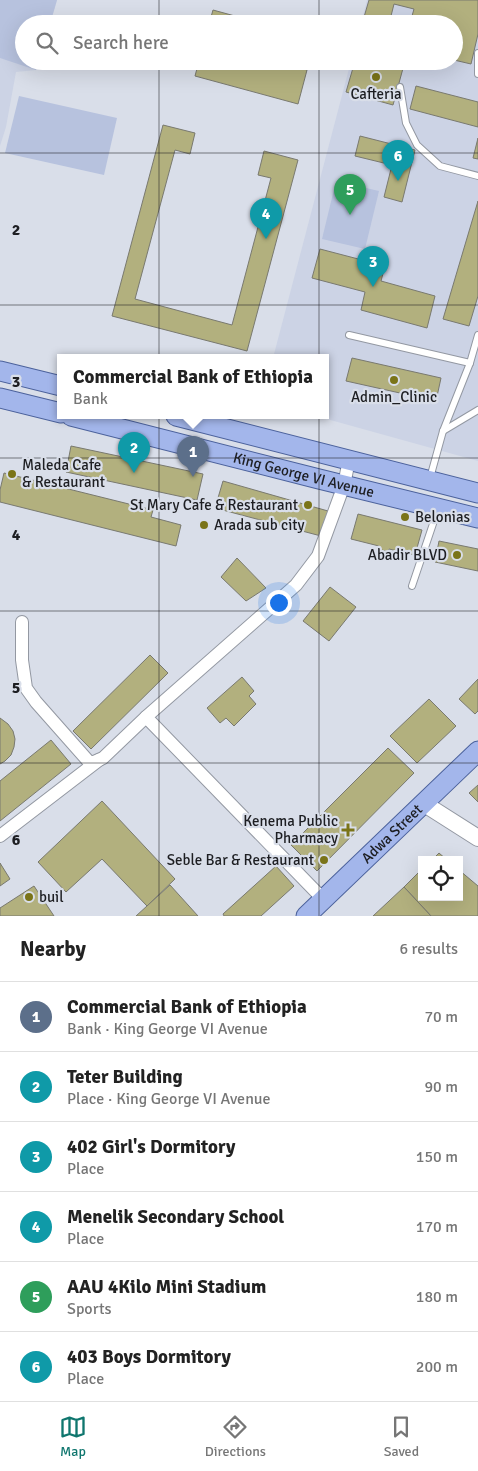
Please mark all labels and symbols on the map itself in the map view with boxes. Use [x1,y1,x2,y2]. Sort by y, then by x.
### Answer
marker: Cafteria [370,71,382,83]
place label: Cafteria [350,85,402,103]
pin: 6 [382,140,414,181]
pin: 5 [334,174,366,215]
pin: 4 [250,198,282,239]
text: 2 [12,220,20,240]
pin: 3 [357,246,389,287]
text: 3 [12,372,20,392]
marker: Admin_Clinic [388,374,400,386]
place label: Admin_Clinic [351,388,437,406]
pin: 2 [118,432,150,473]
pin: 1 [177,436,209,477]
street label: King George VI Avenue [231,449,376,501]
place label: Maleda Cafe & Restaurant [22,456,105,491]
marker: Maleda Cafe & Restaurant [6,468,18,480]
place label: St Mary Cafe & Restaurant [130,496,298,514]
marker: St Mary Cafe & Restaurant [302,499,314,511]
place label: Belonias [415,508,470,526]
marker: Belonias [399,511,411,523]
place label: Arada sub city [214,516,305,534]
marker: Arada sub city [198,519,210,531]
text: 4 [12,525,21,545]
place label: Abadir BLVD [368,546,447,564]
marker: Abadir BLVD [451,549,463,561]
your location [266,590,292,616]
text: 5 [12,678,20,698]
street label: Adwa Street [358,800,426,867]
place label: Kenema Public Pharmacy [243,812,338,847]
marker: Kenema Public Pharmacy [342,824,354,836]
text: 6 [12,830,21,850]
place label: Seble Bar & Restaurant [167,851,314,869]
marker: Seble Bar & Restaurant [318,854,330,866]
place label: buil [39,888,64,906]
marker: buil [23,891,35,903]

